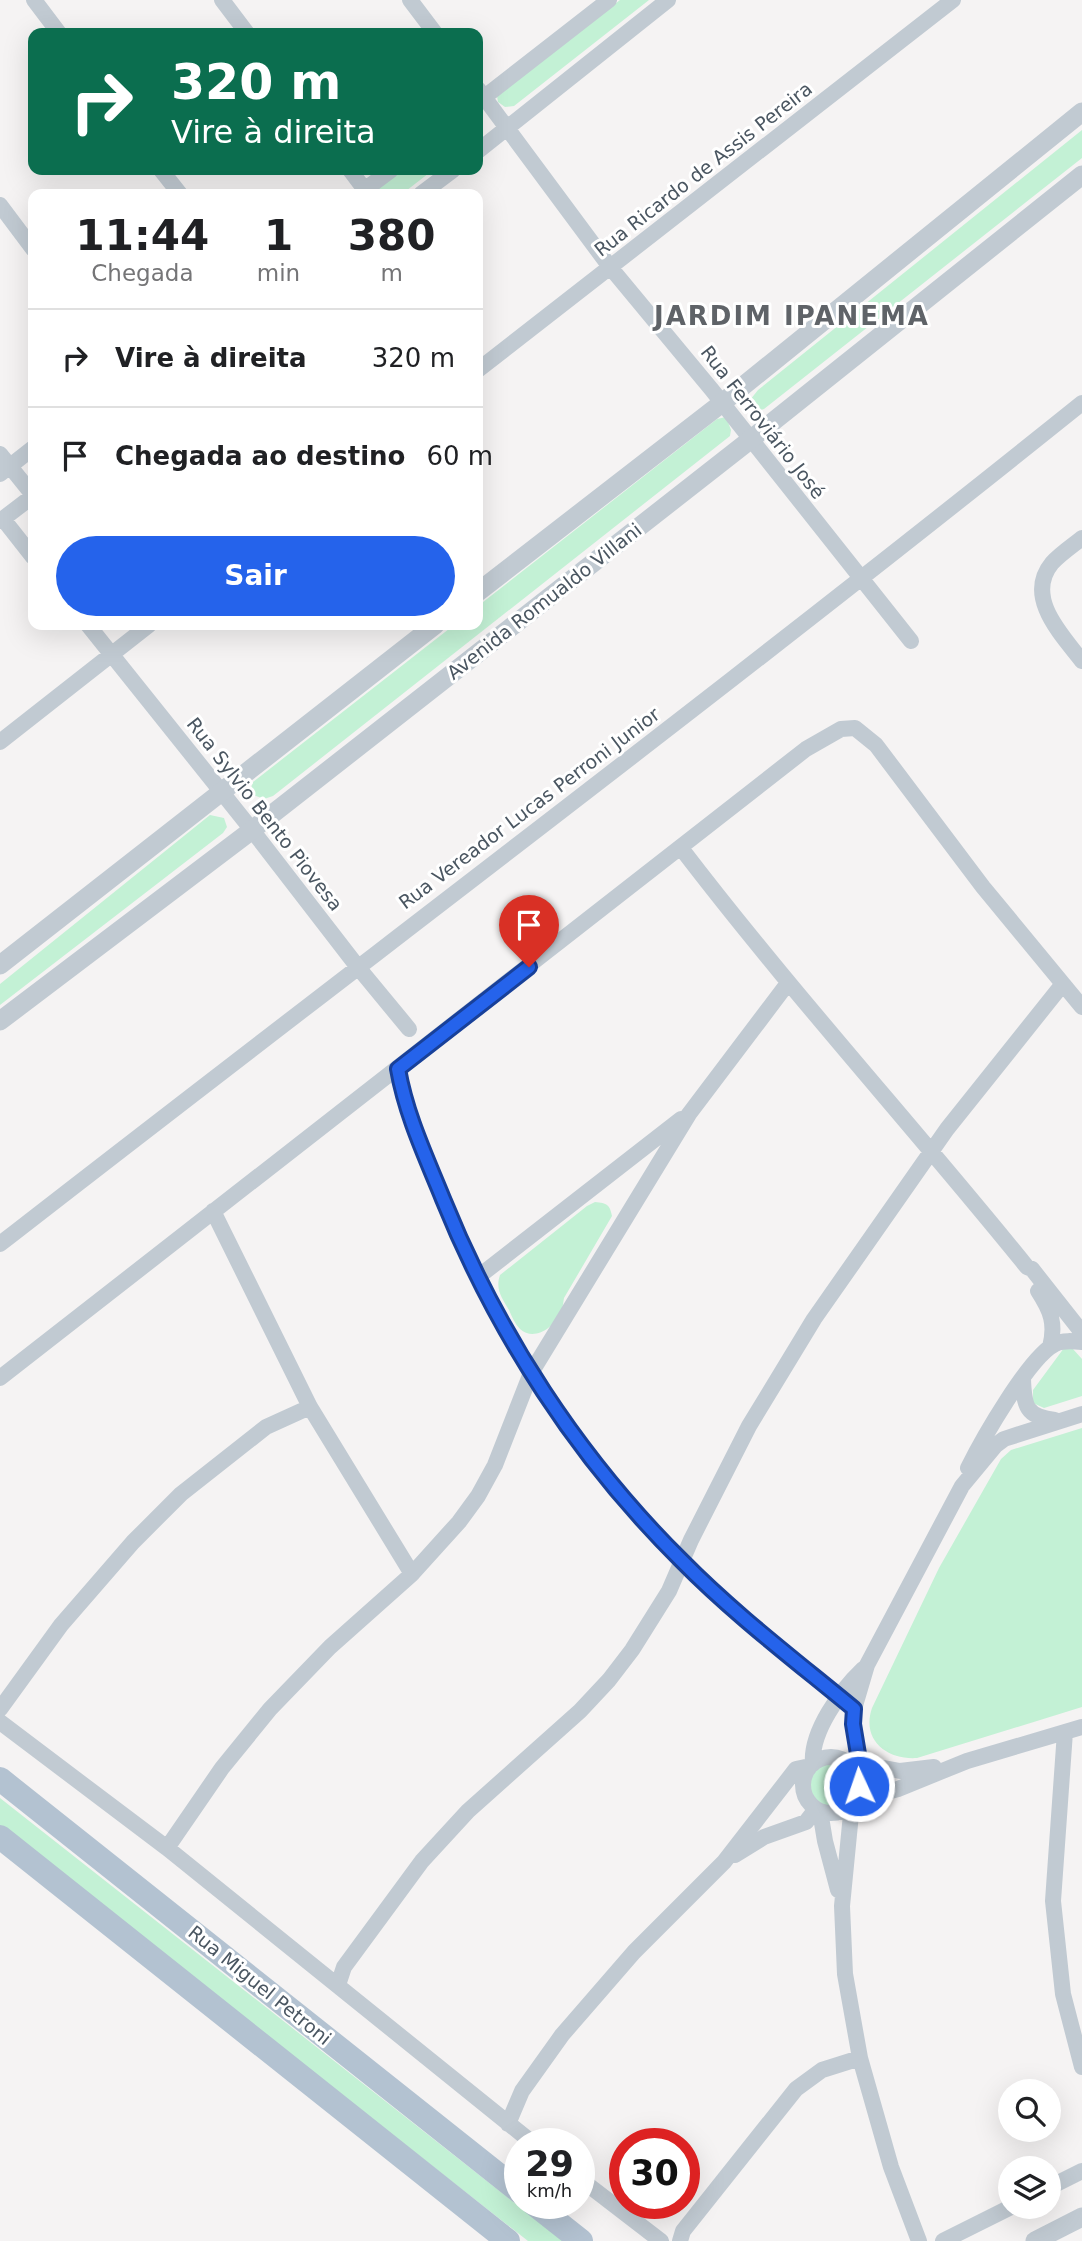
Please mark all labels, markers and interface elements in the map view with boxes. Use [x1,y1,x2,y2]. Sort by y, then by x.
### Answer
text: 320 m [171,54,341,111]
icon: right [56,56,147,147]
street label: Rua Ricardo de Assis Pereira [590,77,816,261]
text: Vire à direita [171,113,376,151]
text: 11:44 [76,211,209,260]
text: 1 [264,211,293,260]
text: 380 [348,211,435,260]
text: Chegada [91,260,194,286]
text: min [257,260,300,286]
text: m [380,260,403,286]
district label: JARDIM IPANEMA [652,301,930,331]
icon: right [56,339,94,377]
street label: Rua Ferroviário José [696,341,830,503]
text: Vire à direita [115,343,307,373]
text: 320 m [372,343,455,373]
icon: arrive [56,437,94,475]
text: Chegada ao destino [115,441,405,471]
text: 60 m [426,441,493,471]
street label: Avenida Romualdo Villani [442,518,646,684]
button: Sair [56,536,455,616]
street label: Rua Vereador Lucas Perroni Junior [394,703,664,913]
street label: Rua Sylvio Bento Piovesa [183,713,347,915]
pin [499,895,559,967]
icon: arrive [510,906,548,944]
position arrow [822,1749,896,1823]
street label: Rua Miguel Petroni [184,1921,336,2049]
map controls [998,2079,1061,2219]
button: search [998,2079,1061,2142]
speed limit sign: 30 [609,2128,700,2219]
text: 29 [525,2144,574,2184]
button: layers [998,2156,1061,2219]
text: km/h [527,2180,572,2201]

